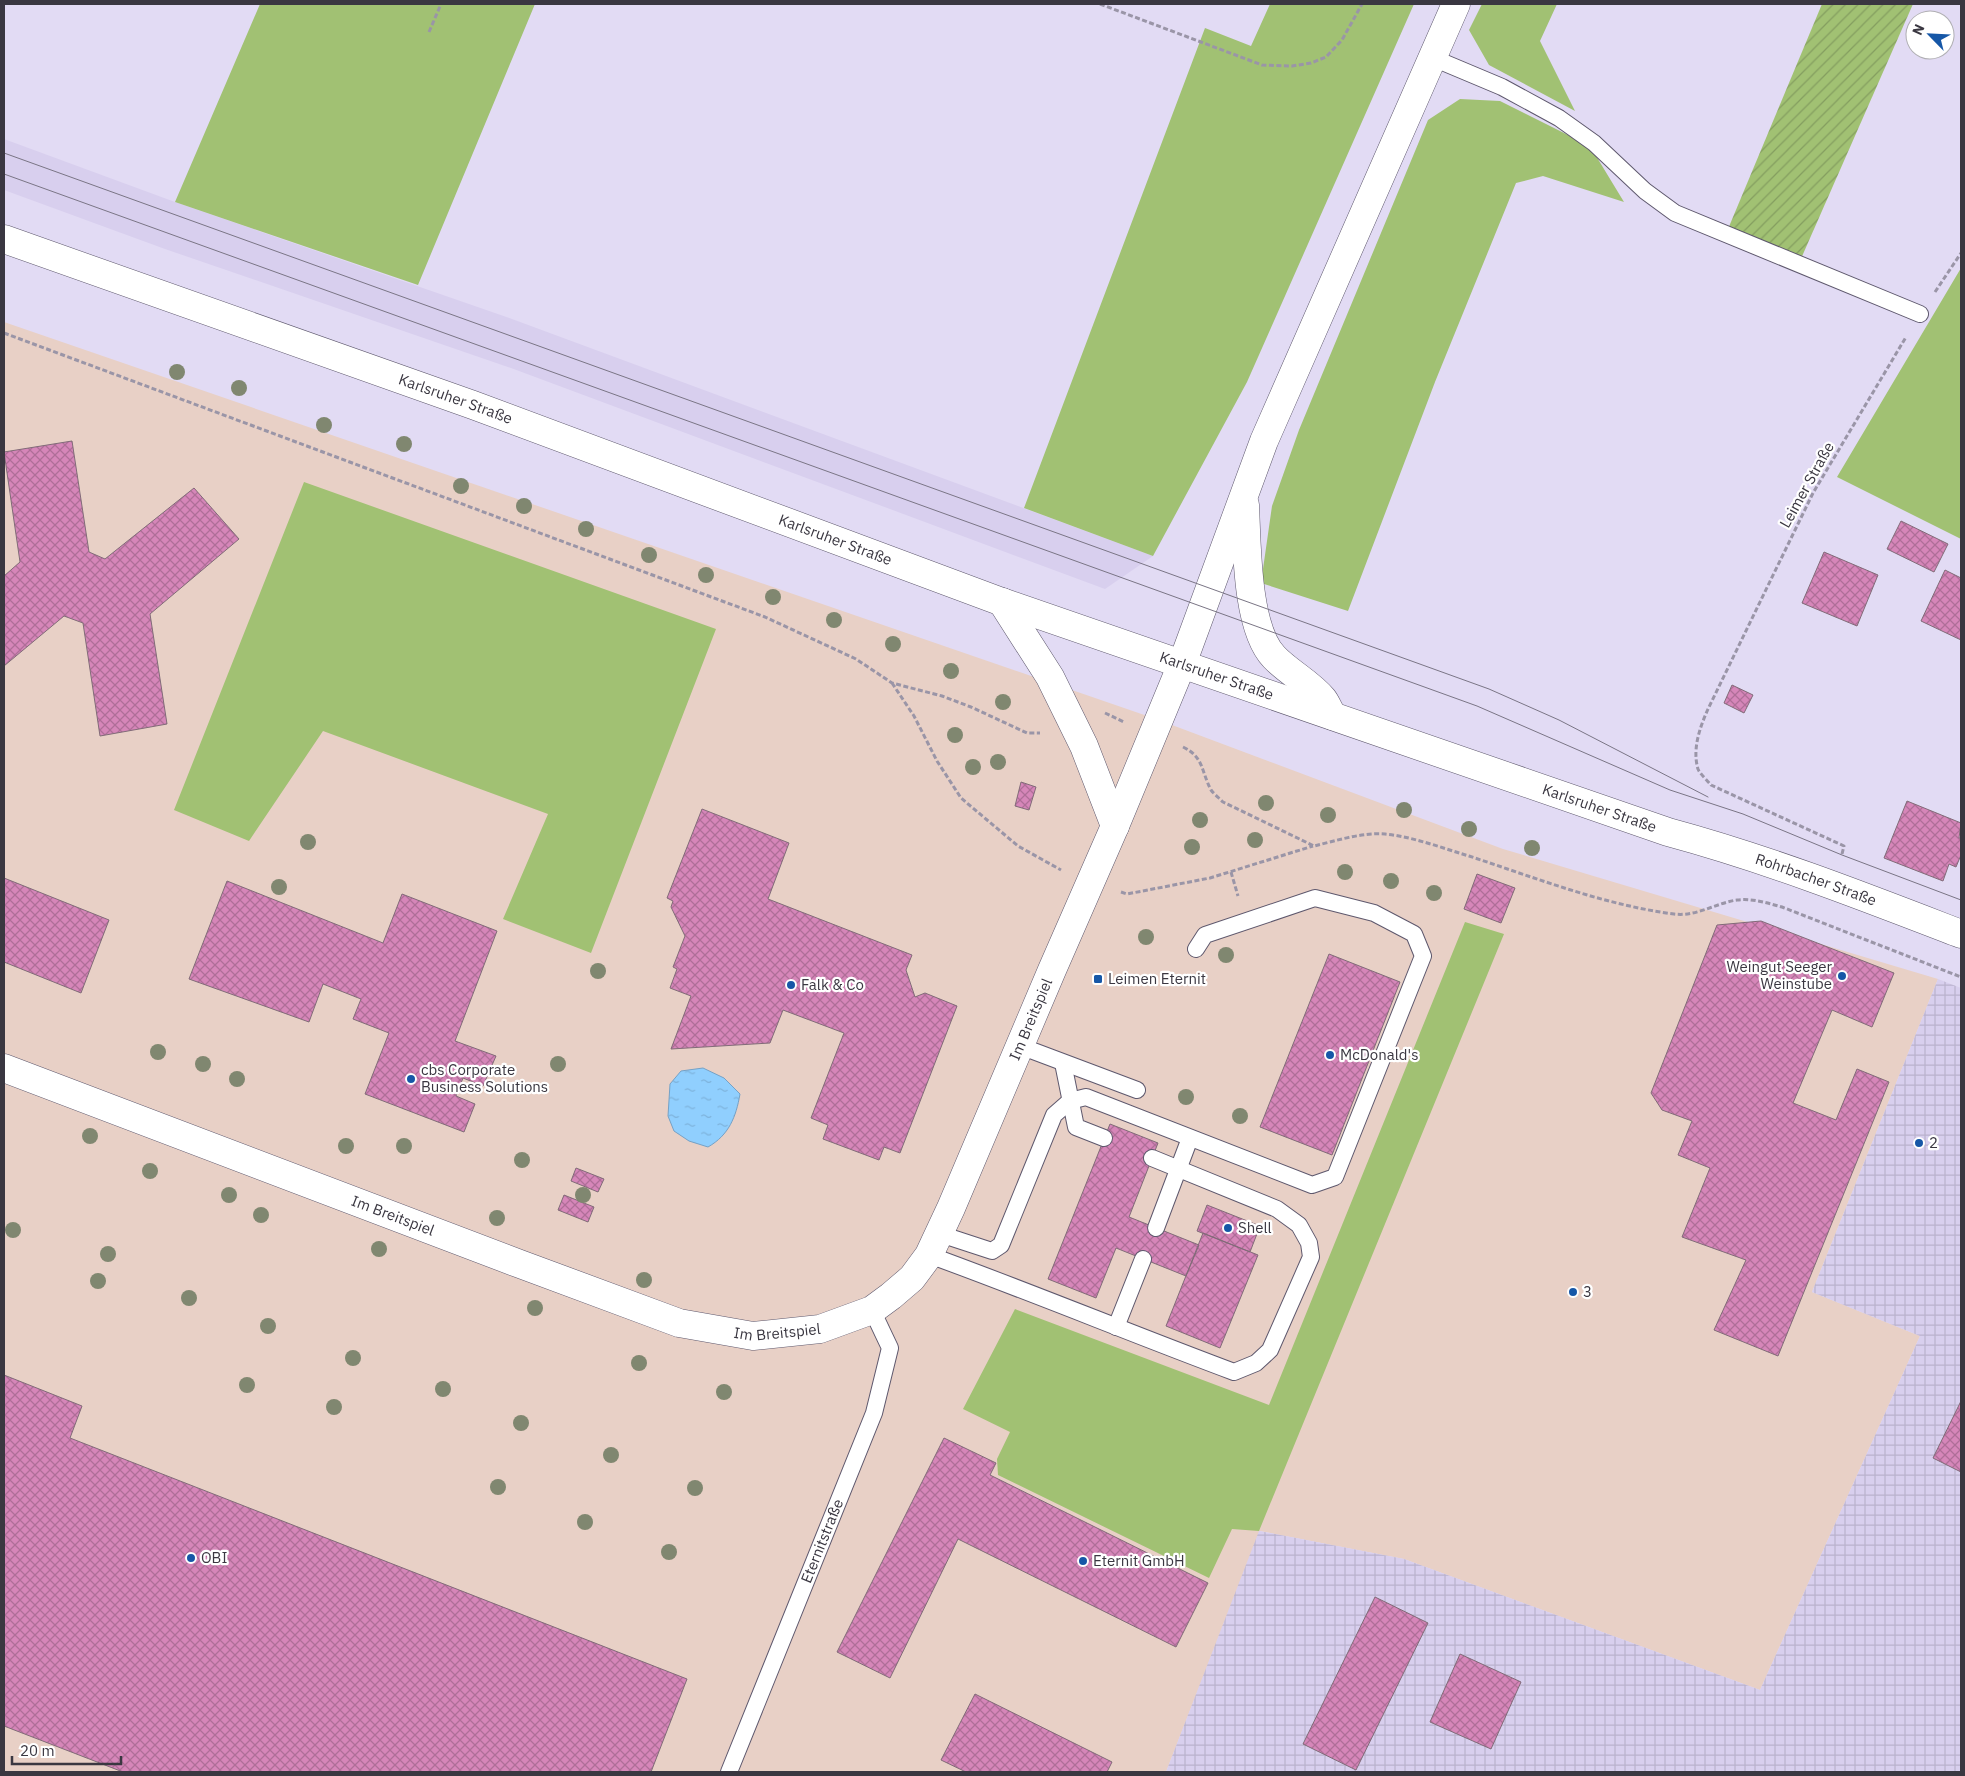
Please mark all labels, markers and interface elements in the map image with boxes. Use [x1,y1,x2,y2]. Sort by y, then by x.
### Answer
north arrow [1905,10,1955,60]
text: N [1908,21,1928,38]
street label: Karlsruher Straße [396,369,515,428]
street label: Leimer Straße [1775,439,1838,531]
street label: Karlsruher Straße [776,510,895,569]
street label: Karlsruher Straße [1157,647,1276,704]
street label: Karlsruher Straße [1540,779,1659,836]
street label: Rohrbacher Straße [1753,849,1879,910]
place label: Weingut Seeger Weinstube [1726,957,1832,993]
place label: Leimen Eternit [1108,969,1206,988]
marker: Weingut Seeger Weinstube [1836,970,1848,982]
marker: Leimen Eternit [1092,973,1104,985]
place label: Falk & Co [801,975,864,994]
street label: Im Breitspiel [1005,975,1056,1063]
marker: Falk & Co [785,979,797,991]
place label: McDonald's [1340,1045,1418,1064]
marker: McDonald's [1324,1049,1336,1061]
place label: cbs Corporate Business Solutions [421,1060,548,1096]
marker: cbs Corporate Business Solutions [405,1073,417,1085]
place label: 2 [1929,1133,1938,1152]
marker: 2 [1913,1137,1925,1149]
street label: Im Breitspiel [349,1191,437,1240]
place label: Shell [1238,1218,1272,1237]
marker: Shell [1222,1222,1234,1234]
place label: 3 [1583,1282,1592,1301]
marker: 3 [1567,1286,1579,1298]
street label: Im Breitspiel [732,1319,822,1345]
street label: Eternitstraße [796,1496,847,1586]
place label: OBI [201,1548,227,1567]
place label: Eternit GmbH [1093,1551,1185,1570]
marker: OBI [185,1552,197,1564]
marker: Eternit GmbH [1077,1555,1089,1567]
scale bar [12,1734,121,1766]
text: 20 m [20,1741,55,1760]

